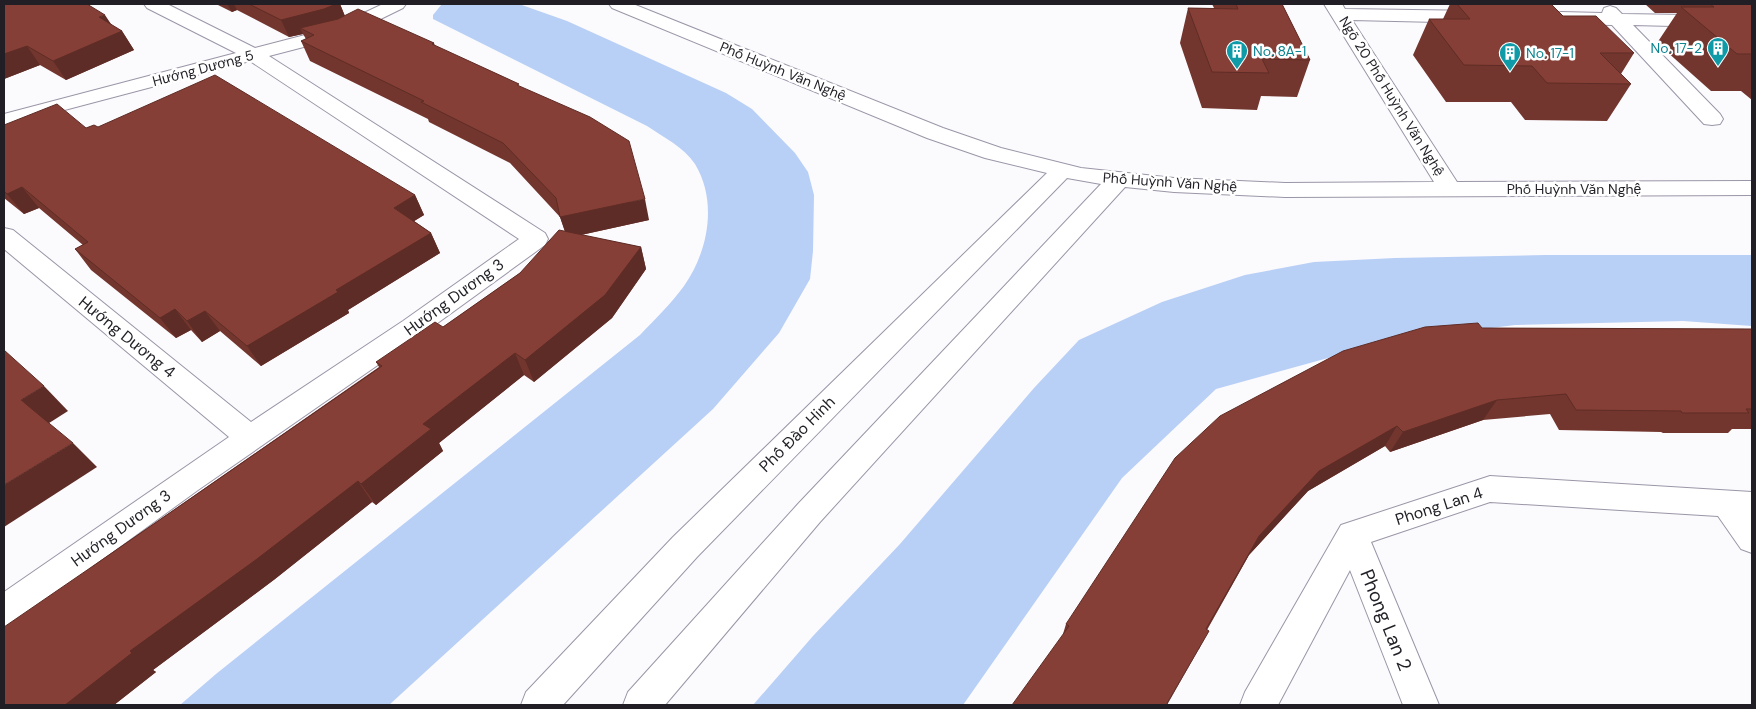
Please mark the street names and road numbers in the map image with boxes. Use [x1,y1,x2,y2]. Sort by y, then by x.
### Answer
street label: Ngõ 20 Phố Huỳnh Văn Nghệ [1335,13,1449,179]
street label: Phố Huỳnh Văn Nghệ [717,37,849,105]
street label: Hướng Dương 5 [150,46,256,90]
street label: Phố Huỳnh Văn Nghệ [1102,168,1238,196]
street label: Phố Huỳnh Văn Nghệ [1507,180,1642,198]
street label: Hướng Dương 3 [400,254,508,340]
street label: Hướng Dương 4 [74,291,180,383]
street label: Phố Đào Hinh [755,392,839,476]
street label: Phong Lan 4 [1393,482,1486,530]
street label: Hướng Dương 3 [67,485,175,571]
street label: Phong Lan 2 [1354,566,1418,674]

